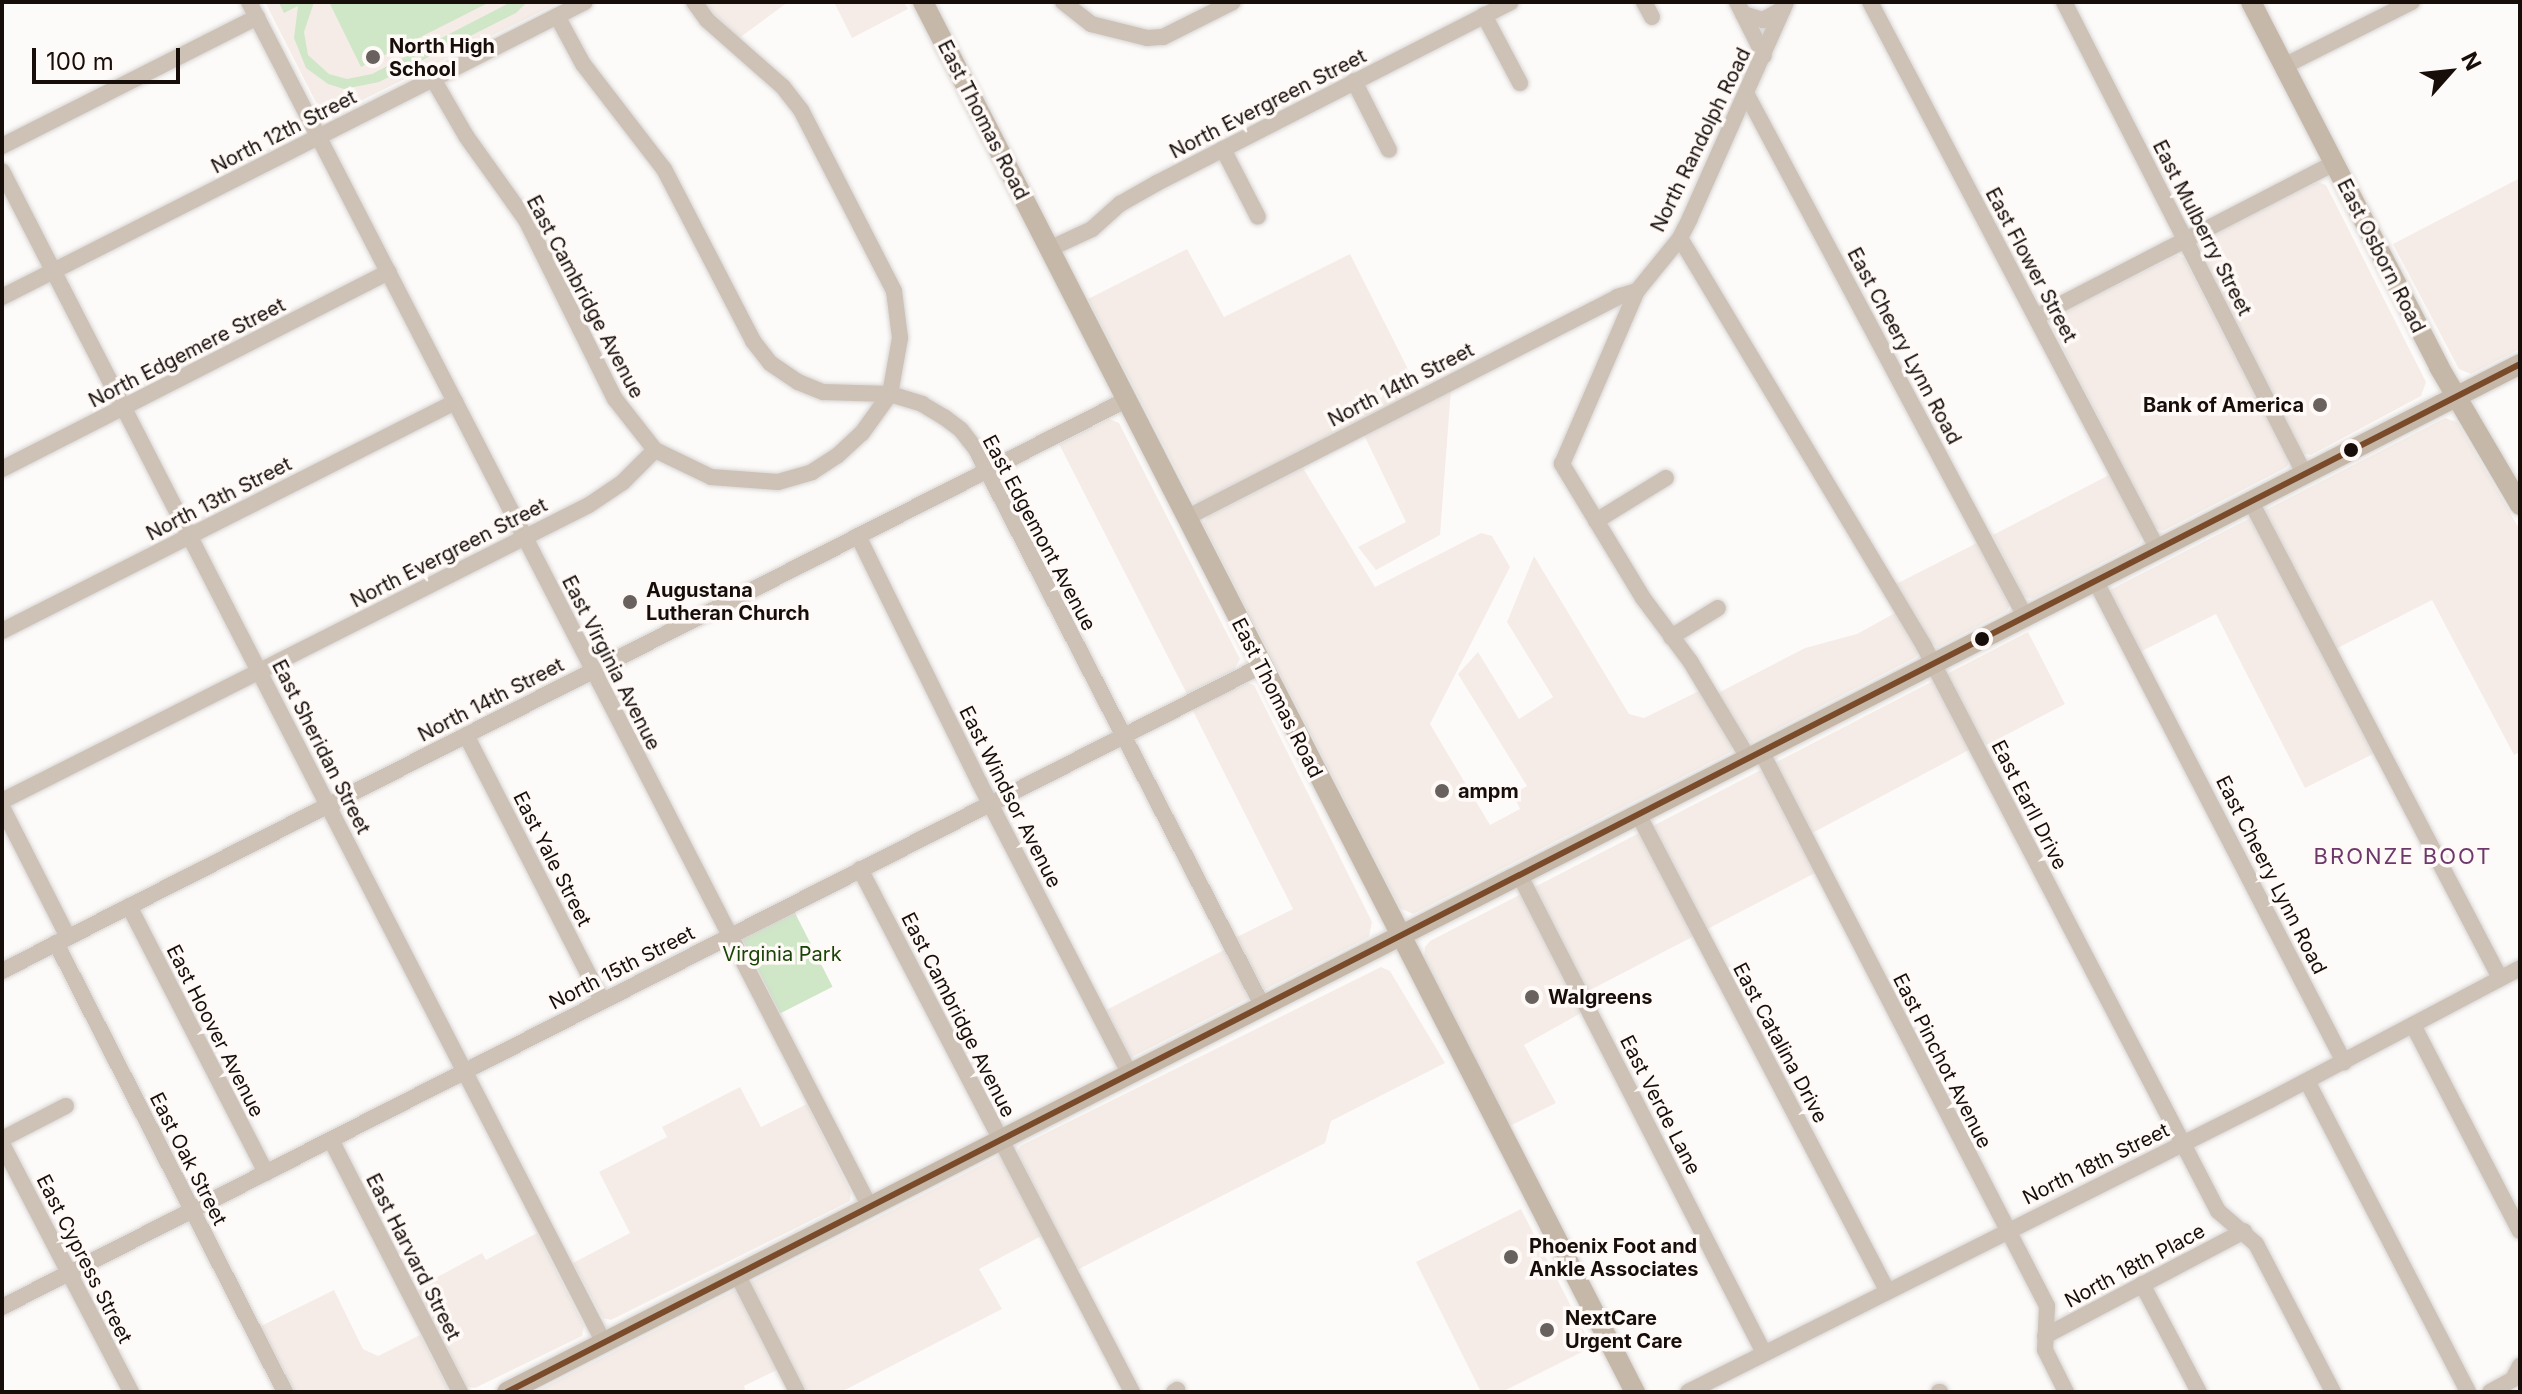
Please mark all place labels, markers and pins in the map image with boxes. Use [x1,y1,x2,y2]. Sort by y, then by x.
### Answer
place label: North High School [389,34,495,81]
marker: North High School [364,48,382,66]
place label: Bank of America [2143,393,2304,417]
marker: Bank of America [2311,396,2329,414]
unlabelled marker [2343,442,2359,458]
place label: Augustana Lutheran Church [646,578,810,625]
marker: Augustana Lutheran Church [621,593,639,611]
unlabelled marker [1974,631,1990,647]
place label: ampm [1458,779,1519,803]
marker: ampm [1433,782,1451,800]
place label: Walgreens [1548,985,1652,1009]
marker: Walgreens [1523,988,1541,1006]
place label: Phoenix Foot and Ankle Associates [1529,1234,1698,1281]
marker: Phoenix Foot and Ankle Associates [1500,1246,1522,1268]
place label: NextCare Urgent Care [1565,1306,1682,1353]
marker: NextCare Urgent Care [1536,1319,1558,1341]

